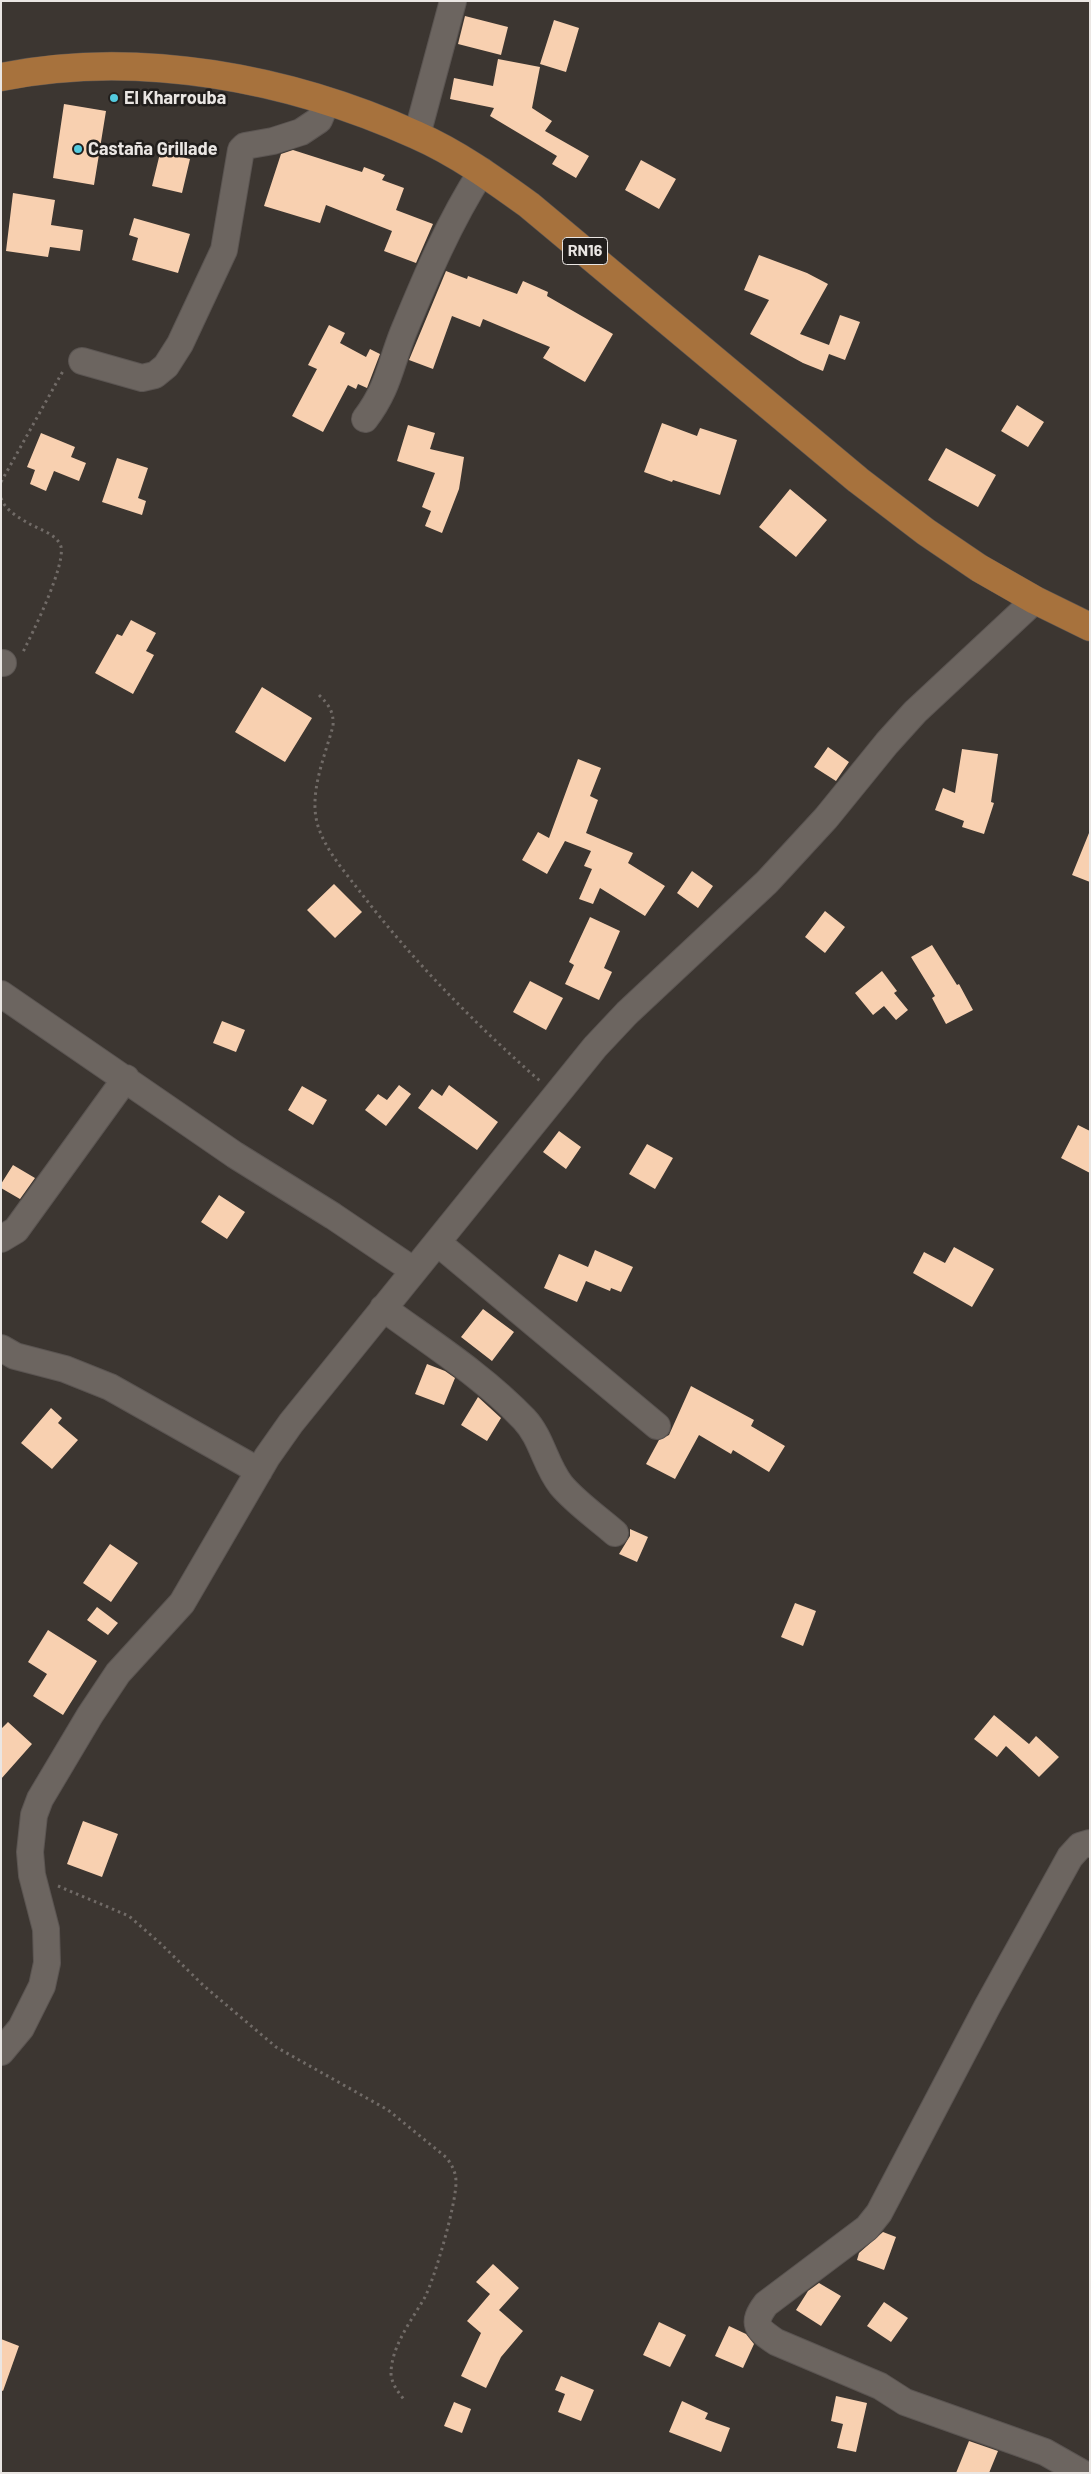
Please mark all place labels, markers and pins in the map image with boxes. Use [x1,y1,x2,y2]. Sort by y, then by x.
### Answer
place label: El Kharrouba [124,87,226,109]
marker: El Kharrouba [108,92,120,104]
place label: Castaña Grillade [88,138,218,160]
marker: Castaña Grillade [72,143,84,155]

